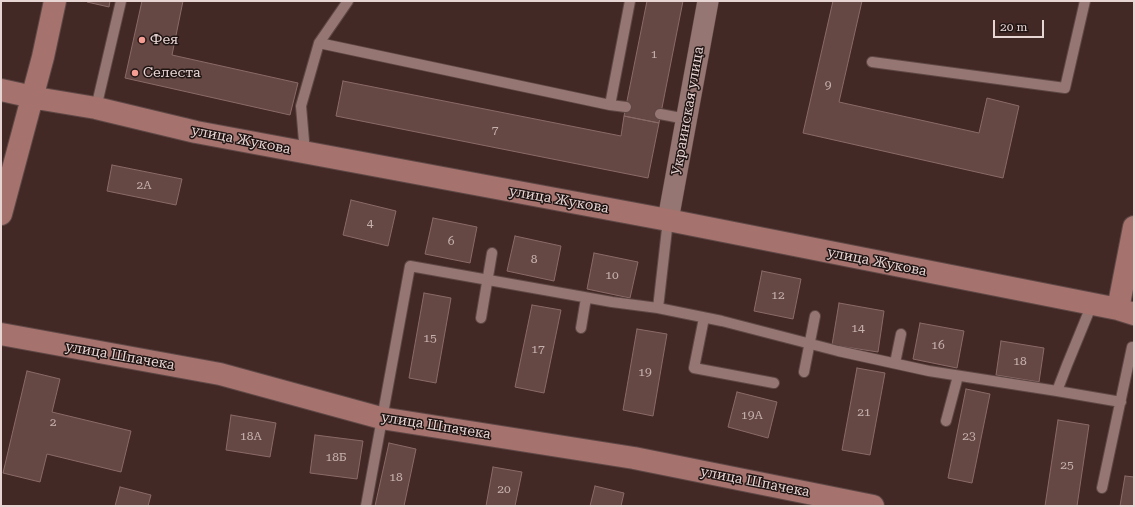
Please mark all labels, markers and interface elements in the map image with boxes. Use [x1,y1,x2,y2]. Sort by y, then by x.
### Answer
scale bar [995,12,1046,38]
text: 20 m [1000,20,1027,34]
place label: Фея [150,32,178,48]
marker: Фея [137,35,147,45]
street label: Украинская улица [668,45,708,177]
house number: 1 [651,47,657,61]
place label: Селеста [143,65,201,81]
marker: Селеста [130,68,140,78]
house number: 9 [825,78,831,92]
street label: улица Жукова [190,122,292,158]
house number: 7 [492,123,498,137]
house number: 2А [136,178,152,192]
street label: улица Жукова [508,183,610,217]
house number: 4 [367,216,373,230]
house number: 6 [448,234,454,248]
street label: улица Жукова [826,244,928,280]
house number: 8 [531,252,537,266]
house number: 10 [605,268,619,282]
house number: 12 [771,288,785,302]
house number: 14 [851,321,865,335]
house number: 15 [423,331,437,345]
street label: улица Шпачека [64,338,176,374]
house number: 16 [931,338,945,352]
house number: 17 [531,342,545,356]
house number: 18 [1013,354,1027,368]
house number: 19 [638,365,652,379]
house number: 21 [857,405,871,419]
house number: 19А [741,408,763,422]
street label: улица Шпачека [380,409,492,443]
house number: 2 [50,415,56,429]
house number: 18А [240,429,262,443]
house number: 23 [962,429,976,443]
house number: 18Б [325,450,347,464]
house number: 25 [1060,458,1074,472]
street label: улица Шпачека [699,463,811,501]
house number: 18 [389,470,403,484]
house number: 20 [497,482,511,496]

